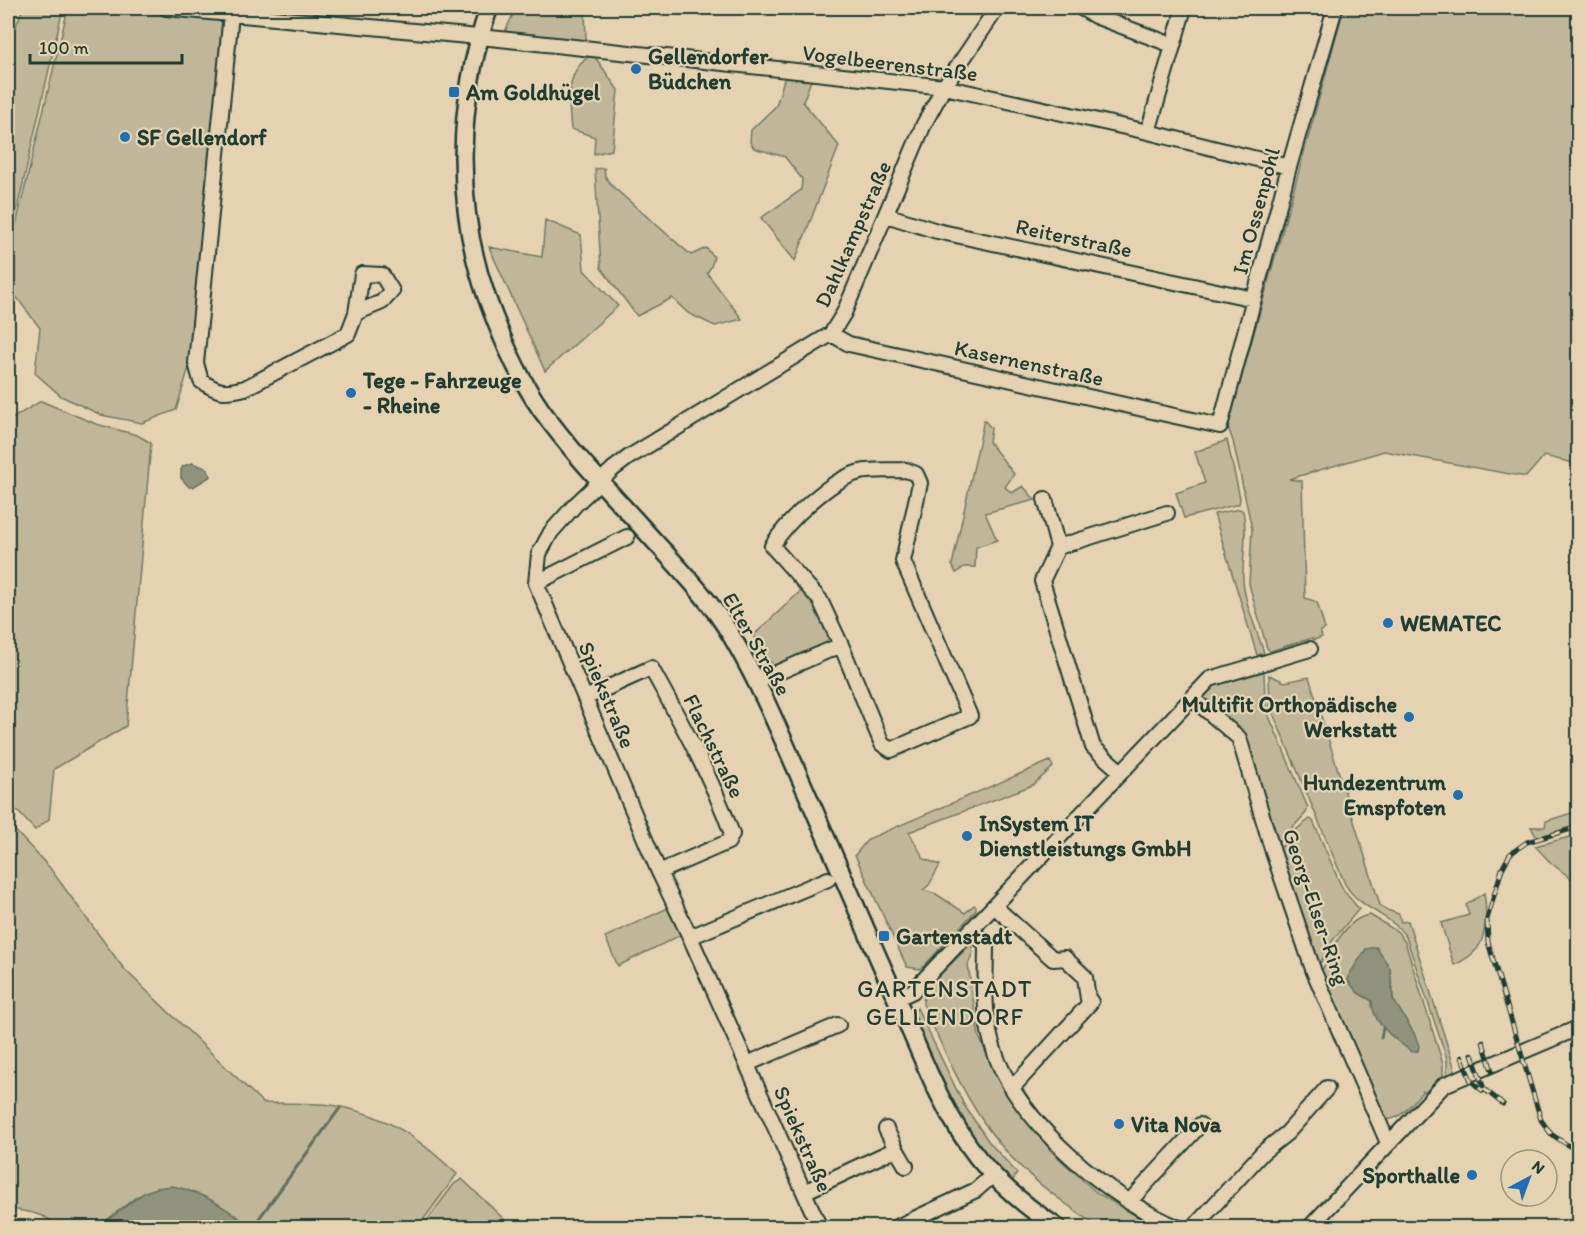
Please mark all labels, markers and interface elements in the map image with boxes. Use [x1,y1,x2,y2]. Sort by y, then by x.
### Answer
scale bar [30,27,182,65]
text: 100 m [39,37,89,59]
street label: Vogelbeerenstraße [801,39,979,87]
place label: Gellendorfer Büdchen [648,43,769,95]
marker: Gellendorfer Büdchen [629,62,643,76]
place label: Am Goldhügel [465,79,601,106]
marker: Am Goldhügel [447,85,461,99]
place label: SF Gellendorf [137,124,267,151]
marker: SF Gellendorf [118,130,132,144]
street label: Im Ossenpohl [1226,145,1286,277]
street label: Dahlkampstraße [809,157,897,311]
street label: Reiterstraße [1013,212,1135,264]
street label: Kasernenstraße [952,334,1106,392]
place label: Tege - Fahrzeuge - Rheine [362,367,522,419]
marker: Tege - Fahrzeuge - Rheine [344,386,358,400]
street label: Elter Straße [717,588,797,700]
place label: WEMATEC [1400,610,1501,637]
marker: WEMATEC [1381,616,1395,630]
street label: Spiekstraße [572,638,642,752]
street label: Flachstraße [677,690,751,802]
place label: Multifit Orthopädische Werkstatt [1182,691,1397,743]
marker: Multifit Orthopädische Werkstatt [1402,710,1416,724]
place label: Hundezentrum Emspfoten [1303,769,1447,821]
marker: Hundezentrum Emspfoten [1451,788,1465,802]
place label: InSystem IT Dienstleistungs GmbH [979,810,1191,862]
street label: Georg-Elser-Ring [1277,825,1356,990]
marker: InSystem IT Dienstleistungs GmbH [960,829,974,843]
place label: Gartenstadt [896,923,1013,950]
marker: Gartenstadt [877,929,891,943]
district label: GARTENSTADT GELLENDORF [857,974,1033,1031]
street label: Spiekstraße [768,1082,838,1196]
place label: Vita Nova [1131,1111,1222,1138]
marker: Vita Nova [1112,1117,1126,1131]
north arrow [1499,1148,1559,1208]
text: N [1528,1156,1549,1178]
place label: Sporthalle [1362,1162,1460,1189]
marker: Sporthalle [1465,1168,1479,1182]

